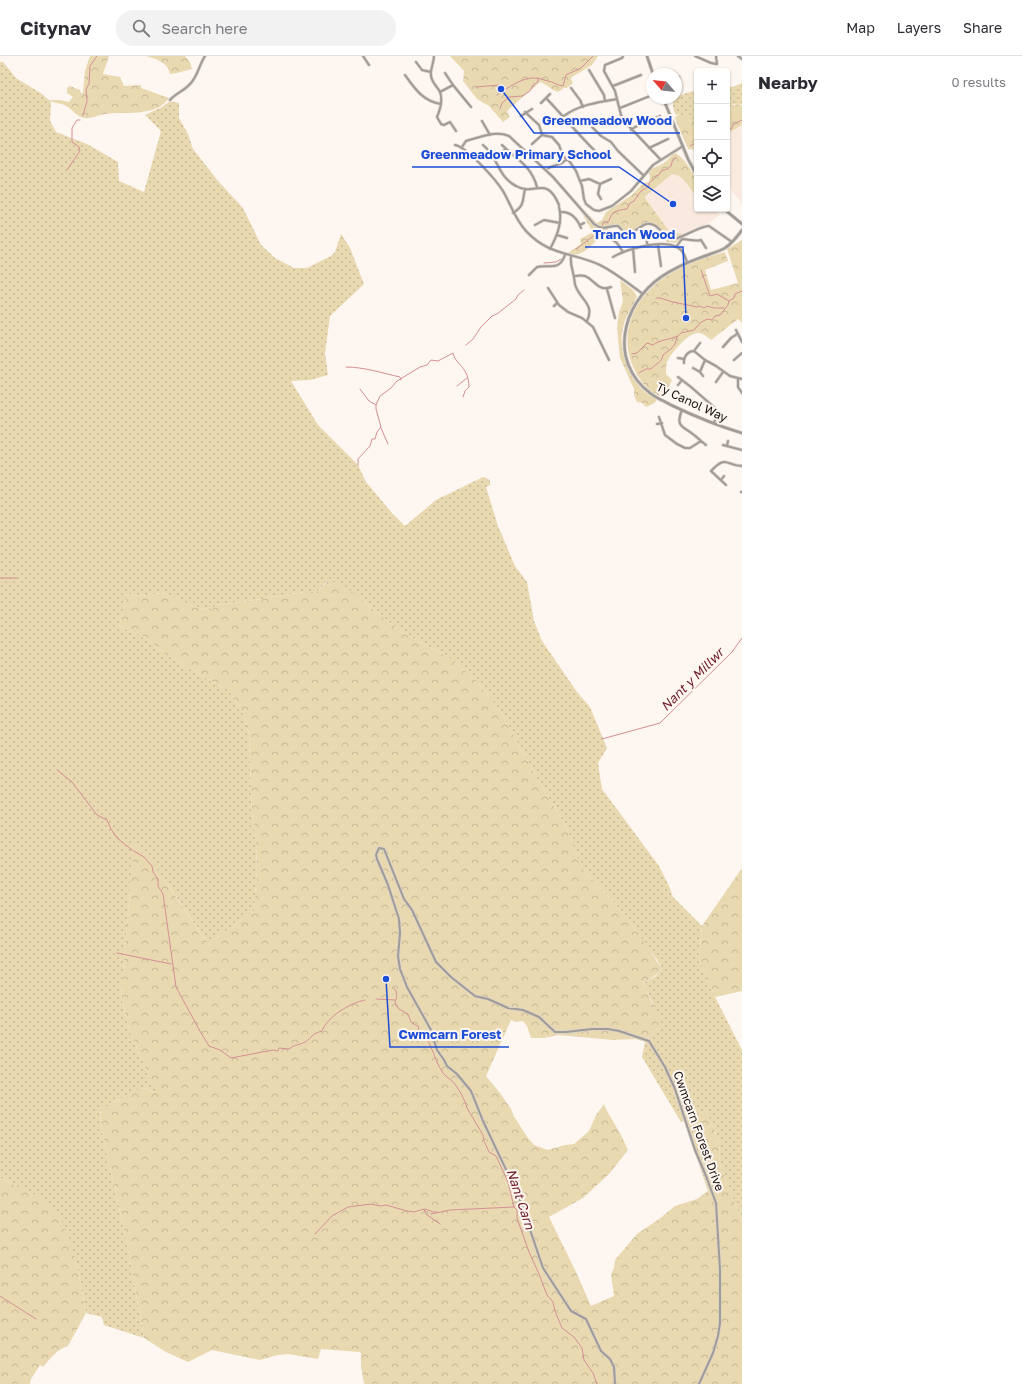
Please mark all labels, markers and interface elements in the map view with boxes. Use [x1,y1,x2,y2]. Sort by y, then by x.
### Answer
search box [116,10,396,46]
text: Citynav [20,16,92,39]
icon: search [130,17,152,39]
text: Search here [162,19,247,37]
text: Map [846,19,875,36]
text: Layers [897,19,941,36]
text: Share [963,19,1002,36]
north arrow [646,68,682,104]
map controls [694,68,730,212]
button: + [694,68,730,104]
text: Nearby [758,72,818,93]
text: 0 results [951,74,1006,90]
button: − [694,104,730,140]
callout: Greenmeadow Wood [534,108,680,133]
text: Greenmeadow Wood [542,112,672,128]
button: locate [694,140,730,176]
callout: Greenmeadow Primary School [412,142,619,167]
text: Greenmeadow Primary School [421,146,612,162]
button: layers [694,176,730,212]
callout: Tranch Wood [585,222,683,247]
text: Tranch Wood [593,226,675,242]
street label: Ty Canol Way [654,379,730,425]
water label: Nant y Millwr [657,643,728,714]
callout: Cwmcarn Forest [390,1022,509,1047]
text: Cwmcarn Forest [399,1026,501,1042]
street label: Cwmcarn Forest Drive [670,1069,728,1193]
water label: Nant Carn [504,1167,539,1232]

